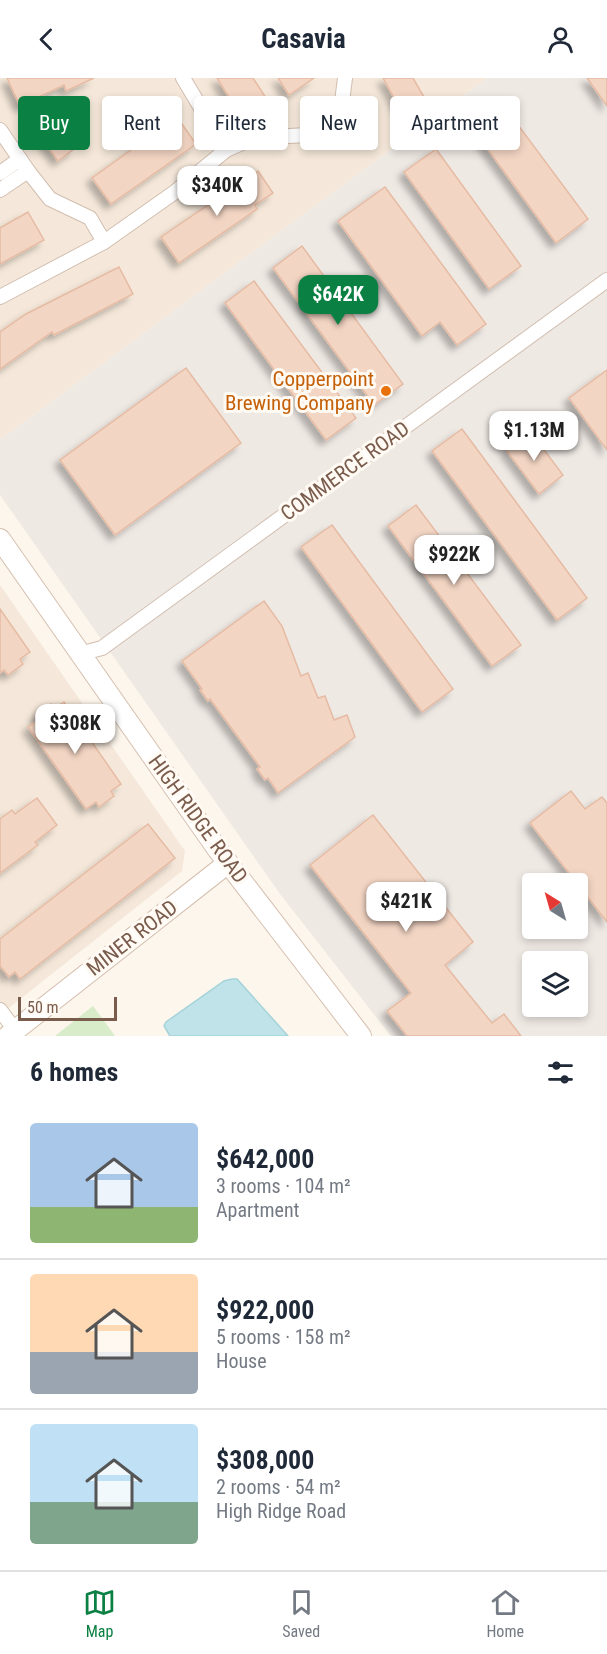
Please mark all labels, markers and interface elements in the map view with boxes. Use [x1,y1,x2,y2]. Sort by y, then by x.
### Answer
icon: back [30,23,63,56]
text: Casavia [261,23,346,55]
icon: person [544,23,577,56]
chip: Buy [18,96,90,150]
chip: Rent [102,96,182,150]
chip: Filters [194,96,288,150]
chip: New [300,96,378,150]
chip: Apartment [390,96,520,150]
pin: $340K [175,166,259,217]
text: $340K [191,173,243,197]
pin: $642K [296,275,380,326]
text: $642K [312,282,364,306]
place label: Copperpoint Brewing Company [225,367,374,415]
marker: Copperpoint Brewing Company [379,384,393,398]
pin: $1.13M [485,411,583,462]
street label: COMMERCE ROAD [276,416,414,526]
text: $1.13M [503,418,565,442]
pin: $922K [412,535,496,586]
text: $922K [428,542,480,566]
pin: $308K [33,704,117,755]
text: $308K [49,711,101,735]
street label: HIGH RIDGE ROAD [144,750,252,888]
north arrow [522,873,588,939]
map controls [522,873,588,1017]
pin: $421K [364,882,448,933]
text: $421K [380,889,432,913]
street label: MINER ROAD [82,895,182,981]
button: layers [522,951,588,1017]
scale bar [18,994,117,1022]
text: 50 m [27,998,59,1017]
icon: filters [544,1056,577,1089]
text: 6 homes [30,1057,118,1087]
text: $642,000 [216,1144,314,1174]
icon: home [78,1147,150,1219]
text: 3 rooms · 104 m² [216,1174,351,1198]
text: Apartment [216,1198,300,1222]
text: $922,000 [216,1295,314,1325]
icon: home [78,1298,150,1370]
text: 5 rooms · 158 m² [216,1325,351,1349]
text: House [216,1349,267,1373]
text: $308,000 [216,1445,314,1475]
icon: home [78,1448,150,1520]
text: 2 rooms · 54 m² [216,1475,341,1499]
text: High Ridge Road [216,1499,346,1523]
tab: Map [83,1586,116,1641]
tab: Saved [282,1586,320,1641]
tab: Home [486,1586,524,1641]

